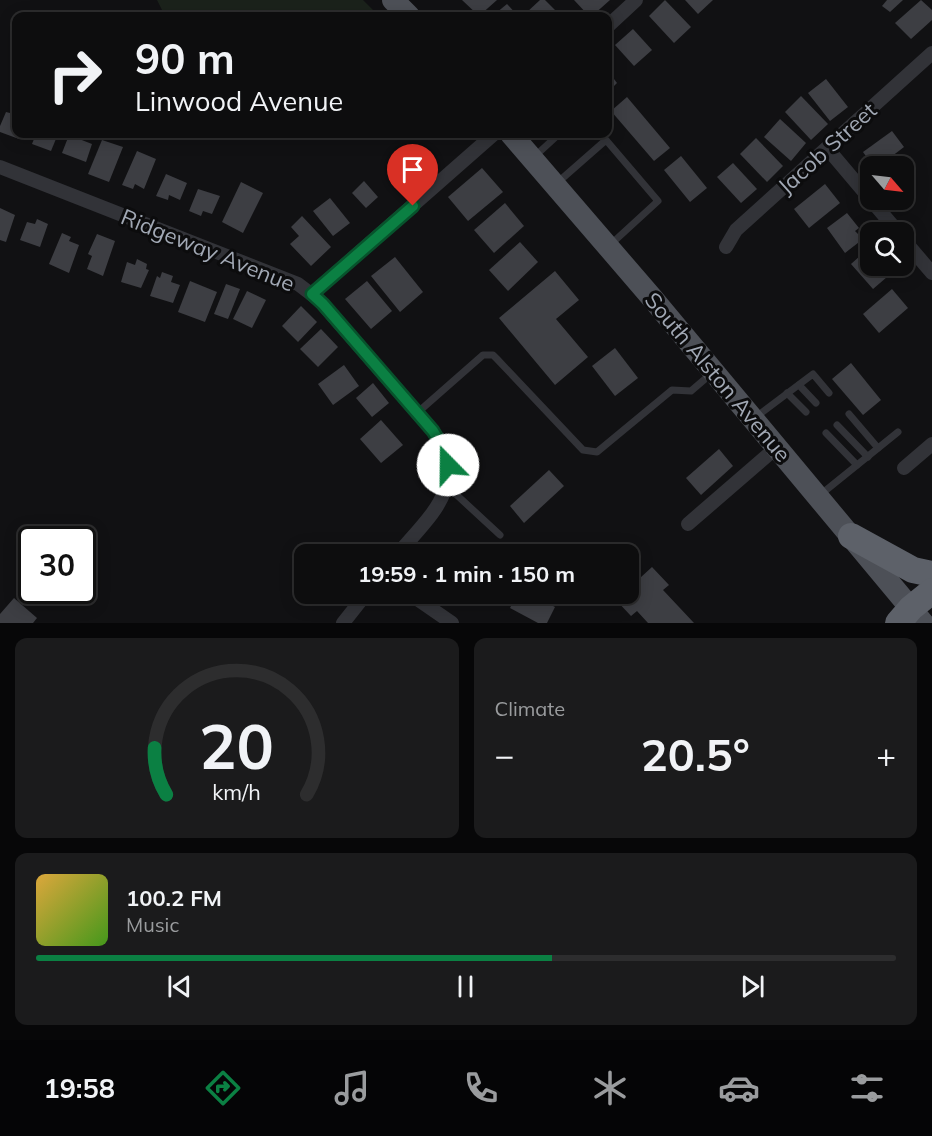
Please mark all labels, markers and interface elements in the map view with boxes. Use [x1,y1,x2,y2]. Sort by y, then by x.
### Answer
text: 90 m [135,32,235,85]
icon: right [36,36,114,114]
text: Linwood Avenue [135,84,343,118]
street label: Jacob Street [772,96,882,200]
pin [387,144,438,206]
icon: arrive [396,153,429,186]
north arrow [860,156,914,210]
map controls [860,156,914,276]
street label: Ridgeway Avenue [117,202,299,298]
button: search [860,222,914,276]
street label: South Alston Avenue [639,286,797,468]
position arrow [416,433,480,497]
speed limit sign: 30 [18,526,96,604]
text: 19:59 · 1 min · 150 m [358,560,575,588]
text: Climate [495,696,565,721]
text: 20 [199,706,274,785]
text: 20.5° [641,726,750,782]
text: − [495,734,514,775]
text: + [876,734,896,775]
text: km/h [212,778,261,805]
text: 100.2 FM [126,884,222,912]
text: Music [126,912,179,937]
icon: previous [163,970,196,1003]
icon: pause [449,970,482,1003]
icon: next [736,970,769,1003]
icon: directions [202,1067,244,1109]
icon: music [331,1067,373,1109]
icon: phone [460,1067,502,1109]
icon: climate [589,1067,631,1109]
icon: car [718,1067,760,1109]
icon: filters [846,1067,888,1109]
text: 19:58 [43,1071,115,1105]

